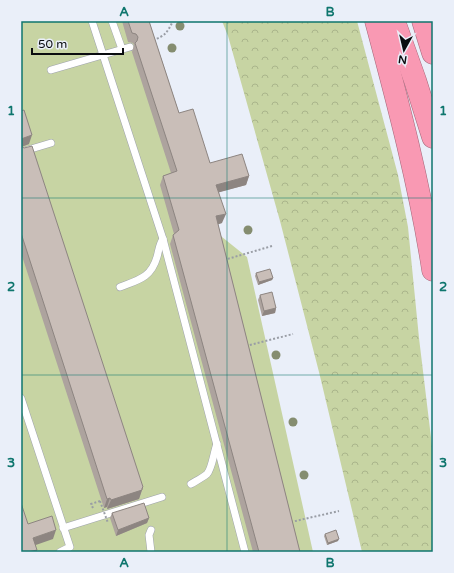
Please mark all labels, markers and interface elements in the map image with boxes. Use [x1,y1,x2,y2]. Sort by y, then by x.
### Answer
text: A [119,4,129,20]
text: B [325,4,335,20]
scale bar [32,30,123,56]
north arrow [384,30,424,70]
text: 50 m [38,37,67,51]
text: N [397,52,408,66]
text: 1 [7,103,15,119]
text: 1 [439,103,447,119]
text: 2 [7,279,15,295]
text: 2 [439,279,447,295]
text: 3 [7,455,15,471]
text: 3 [439,455,447,471]
text: A [119,555,129,571]
text: B [325,555,335,571]

